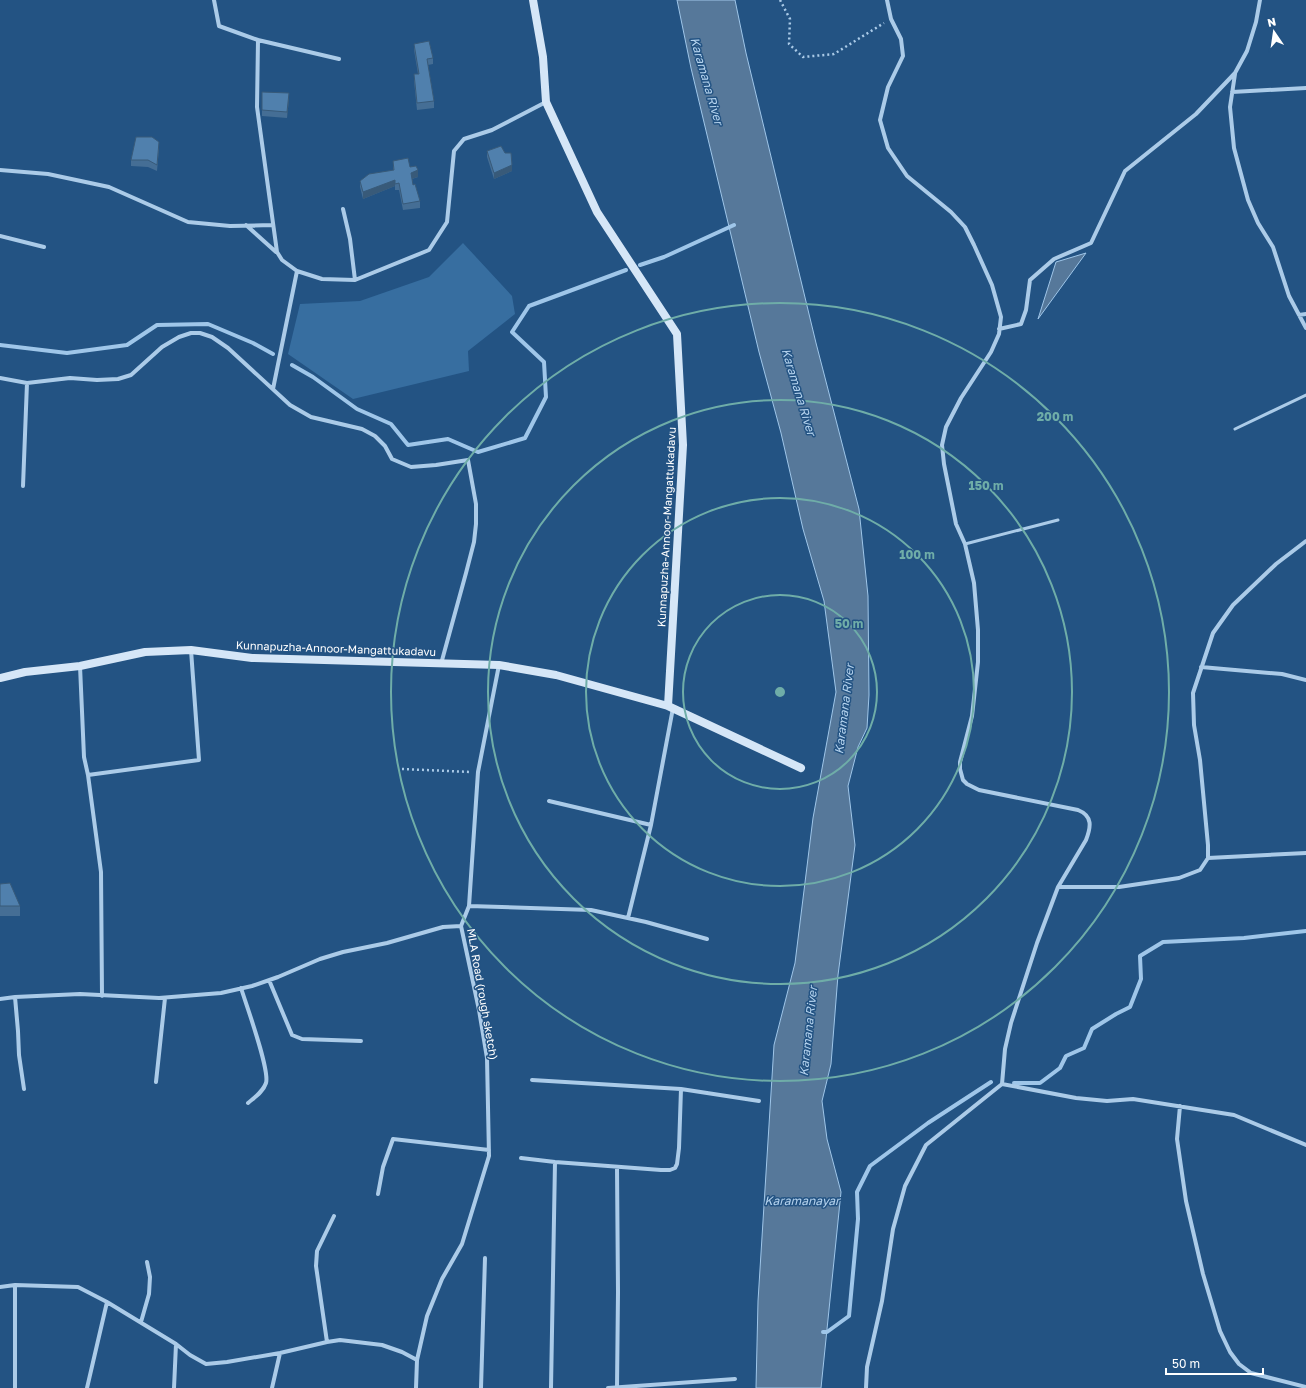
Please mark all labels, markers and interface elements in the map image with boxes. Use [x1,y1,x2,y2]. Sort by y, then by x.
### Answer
north arrow [1254,12,1294,52]
text: N [1266,14,1277,29]
water label: Karamana River [687,36,727,129]
water label: Karamana River [779,347,820,440]
text: 200 m [1037,409,1073,424]
street label: Kunnapuzha-Annoor-Mangattukadavu [654,427,678,627]
text: 150 m [969,478,1003,493]
text: 100 m [899,547,935,562]
text: 50 m [835,616,863,631]
street label: Kunnapuzha-Annoor-Mangattukadavu [236,638,436,658]
water label: Karamana River [831,661,857,755]
centre of rings [773,685,787,699]
street label: MLA Road (rough sketch) [465,927,501,1061]
water label: Karamana River [796,983,820,1077]
water label: Karamanayar [764,1193,842,1208]
scale bar [1166,1350,1263,1376]
text: 50 m [1172,1356,1200,1371]

